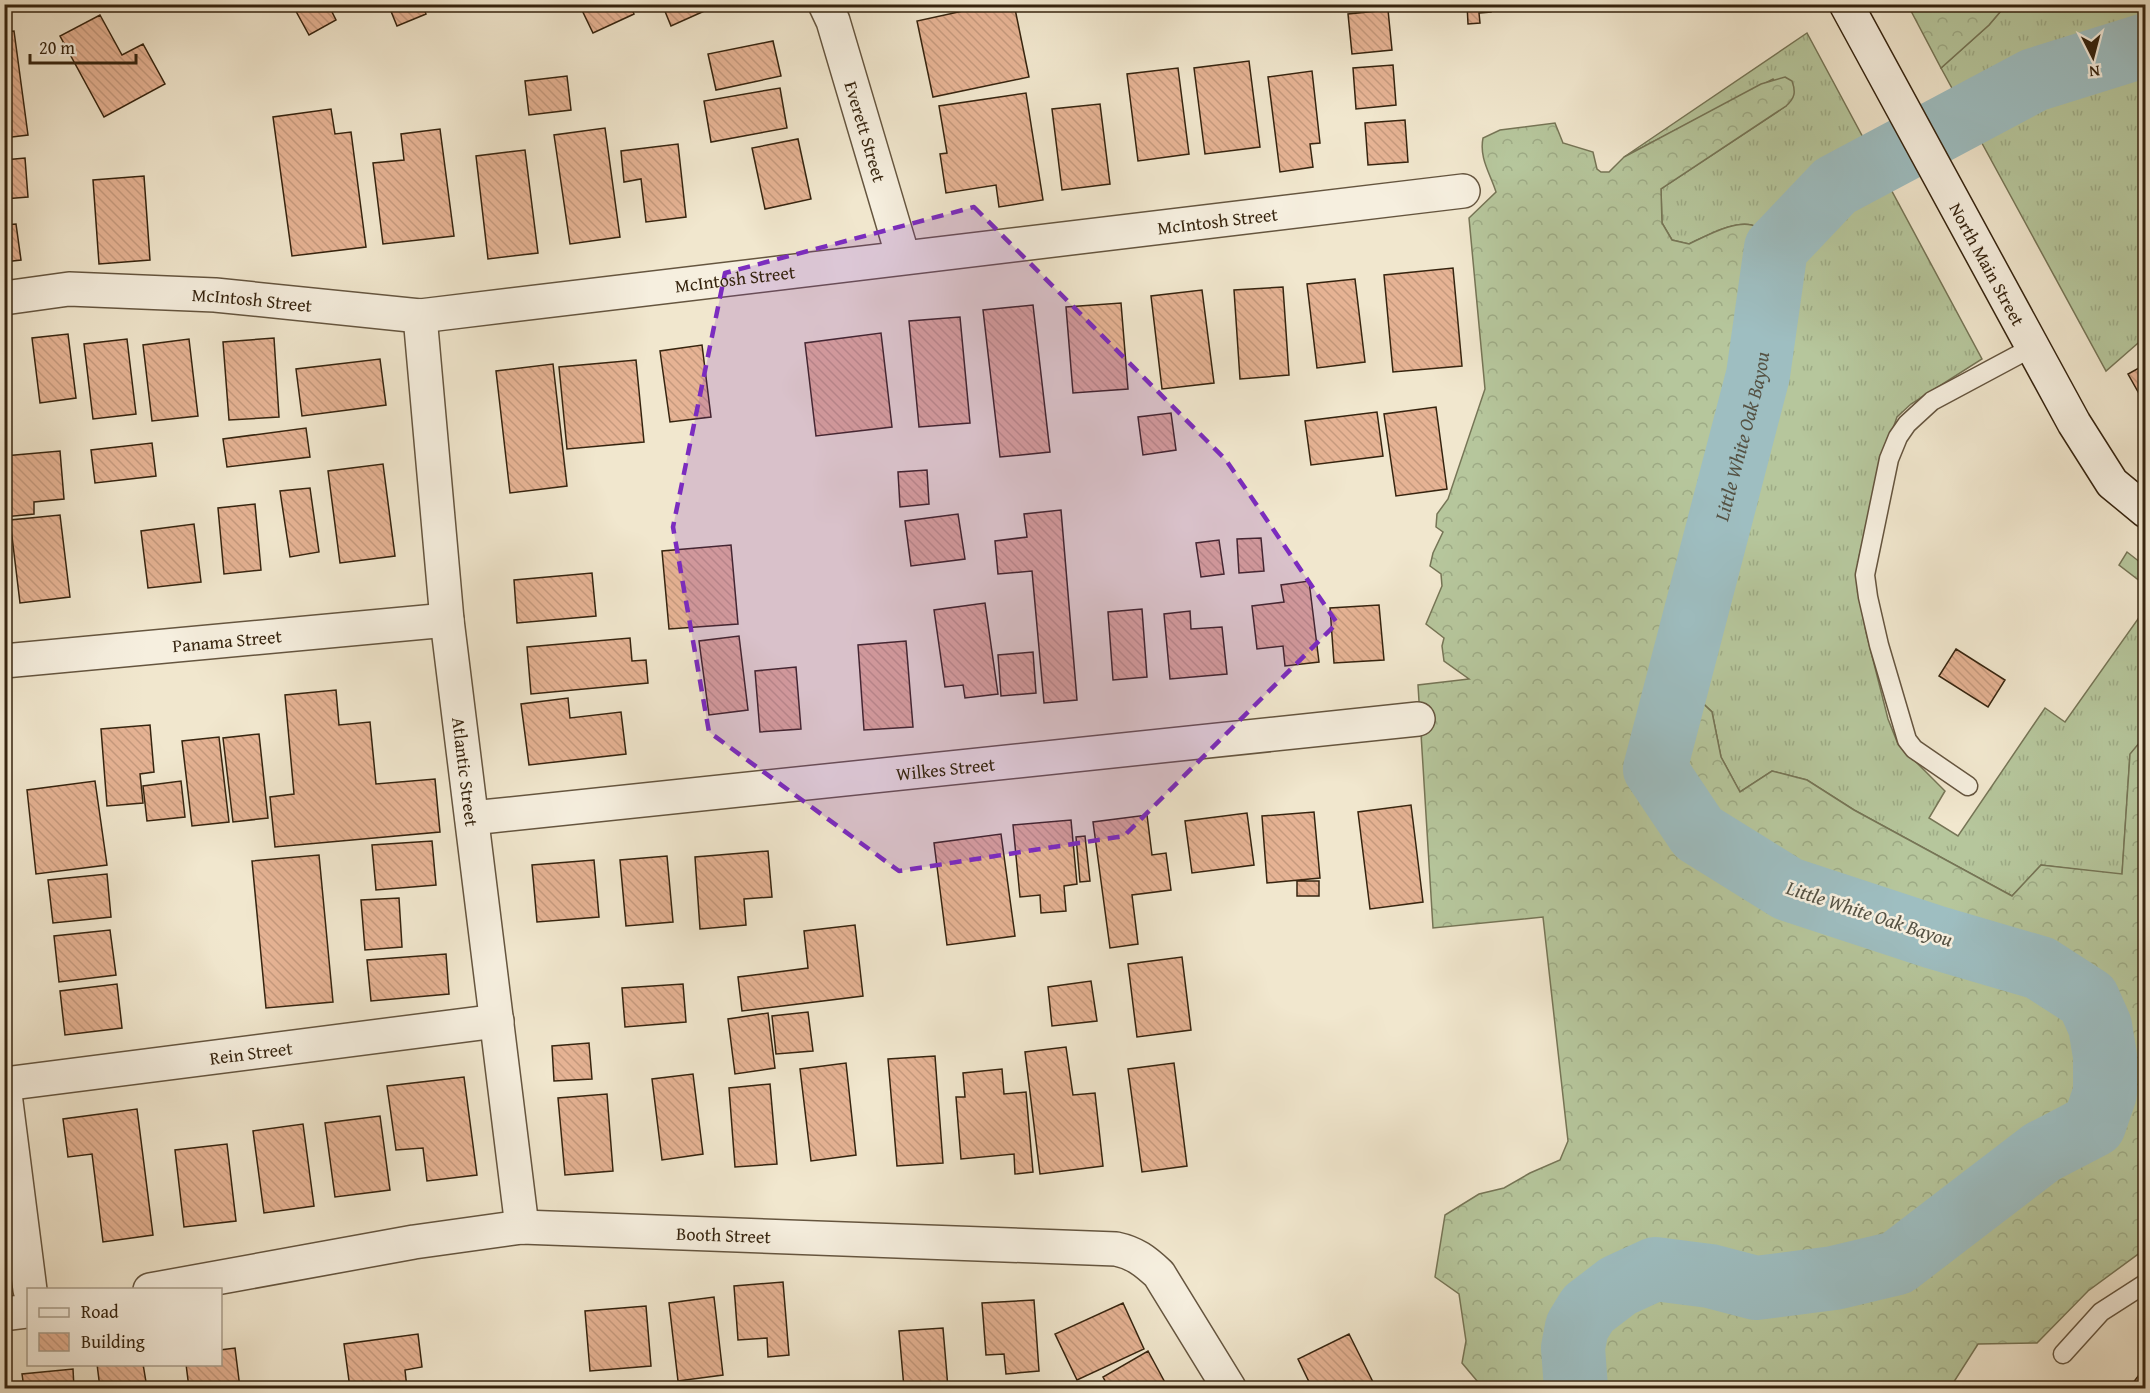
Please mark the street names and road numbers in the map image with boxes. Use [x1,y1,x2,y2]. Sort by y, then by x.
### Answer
street label: Everett Street [838,78,894,186]
street label: North Main Street [1943,197,2032,331]
street label: McIntosh Street [1156,200,1280,241]
street label: McIntosh Street [673,258,797,299]
street label: McIntosh Street [191,281,314,318]
street label: Panama Street [171,622,284,659]
street label: Atlantic Street [446,715,486,828]
street label: Wilkes Street [895,750,997,787]
street label: Rein Street [208,1034,295,1071]
street label: Booth Street [676,1219,772,1250]

